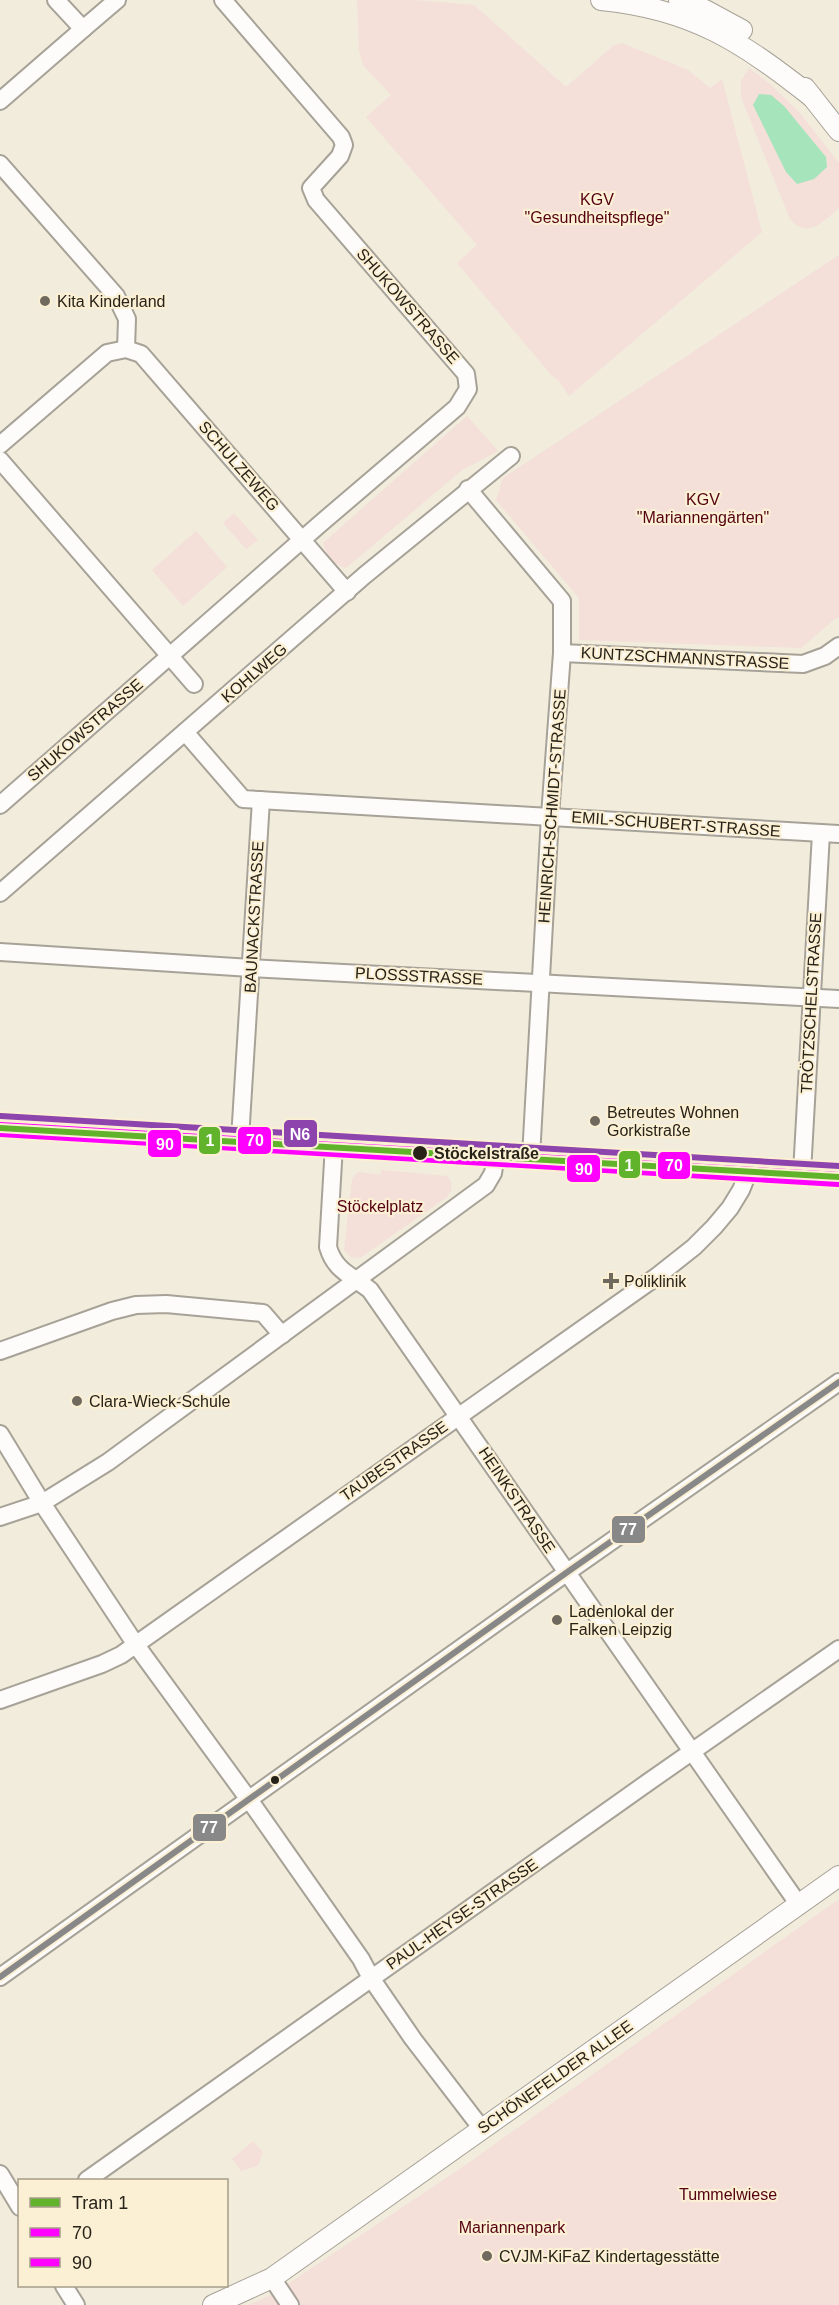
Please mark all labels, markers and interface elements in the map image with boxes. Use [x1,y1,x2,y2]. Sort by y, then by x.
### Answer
park label: KGV "Gesundheitspflege" [525,191,669,226]
street label: SHUKOWSTRASSE [353,245,463,367]
place label: Kita Kinderland [57,293,166,310]
marker: Kita Kinderland [38,294,52,308]
street label: SCHULZEWEG [196,418,282,514]
park label: KGV "Mariannengärten" [637,491,769,526]
street label: KOHLWEG [218,640,290,706]
street label: KUNTZSCHMANNSTRASSE [580,644,790,672]
street label: SHUKOWSTRASSE [24,675,146,785]
street label: HEINRICH-SCHMIDT-STRASSE [535,688,569,924]
street label: EMIL-SCHUBERT-STRASSE [571,808,781,840]
street label: BAUNACKSTRASSE [242,841,266,993]
street label: TRÖTZSCHELSTRASSE [798,912,824,1094]
street label: PLOSSSTRASSE [355,964,483,988]
place label: Betreutes Wohnen Gorkistraße [607,1104,739,1139]
marker: Betreutes Wohnen Gorkistraße [588,1114,602,1128]
line badge: N6 [283,1119,318,1148]
line badge: 1 [198,1126,221,1155]
line badge: 70 [237,1126,272,1155]
text: N6 [290,1126,310,1143]
line badge: 90 [147,1129,182,1158]
text: 1 [206,1132,215,1149]
text: 70 [246,1132,264,1149]
text: 90 [156,1136,174,1153]
marker: Stöckelstraße [411,1144,429,1162]
place label: Stöckelstraße [434,1145,539,1162]
line badge: 1 [618,1150,641,1179]
line badge: 70 [657,1151,691,1180]
line badge: 90 [566,1154,601,1183]
text: 1 [625,1157,634,1174]
text: 70 [665,1157,683,1174]
text: 90 [575,1161,593,1178]
park label: Stöckelplatz [337,1198,423,1215]
marker: Poliklinik [602,1272,620,1290]
place label: Poliklinik [624,1273,687,1290]
place label: Clara-Wieck-Schule [89,1393,230,1410]
marker: Clara-Wieck-Schule [70,1394,84,1408]
street label: TAUBESTRASSE [337,1418,451,1504]
street label: HEINKSTRASSE [475,1444,559,1556]
line badge: 77 [611,1515,646,1544]
text: 77 [619,1521,637,1538]
place label: Ladenlokal der Falken Leipzig [569,1603,675,1638]
marker: Ladenlokal der Falken Leipzig [550,1613,564,1627]
unlabelled marker [269,1774,281,1786]
line badge: 77 [192,1813,227,1842]
text: 77 [200,1819,218,1836]
street label: PAUL-HEYSE-STRASSE [383,1855,541,1973]
street label: SCHÖNEFELDER ALLEE [474,2017,636,2137]
legend [18,2179,228,2287]
park label: Tummelwiese [679,2186,777,2203]
text: Tram 1 [72,2193,128,2213]
park label: Mariannenpark [459,2219,566,2236]
text: 70 [72,2223,92,2243]
place label: CVJM-KiFaZ Kindertagesstätte [499,2248,720,2265]
marker: CVJM-KiFaZ Kindertagesstätte [480,2249,494,2263]
text: 90 [72,2253,92,2273]

